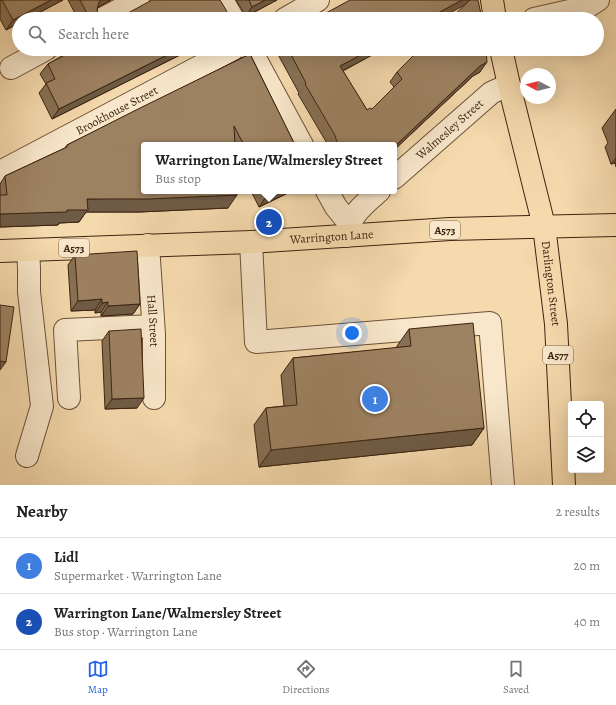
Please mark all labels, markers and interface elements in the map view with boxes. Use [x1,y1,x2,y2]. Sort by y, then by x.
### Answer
search box [12,12,604,56]
icon: search [26,23,48,45]
text: Search here [58,24,129,44]
north arrow [520,68,556,104]
street label: Brookhouse Street [73,82,161,139]
street label: Walmesley Street [412,95,487,164]
popup [141,142,397,194]
text: Warrington Lane/Walmersley Street [155,150,383,170]
text: Bus stop [155,170,201,187]
pin: 2 [256,207,282,237]
road number: A573 [430,221,460,239]
street label: Warrington Lane [288,226,374,248]
road number: A573 [59,239,89,257]
street label: Darlington Street [538,240,564,327]
street label: Hall Street [143,294,162,347]
your location [342,323,362,343]
road number: A577 [543,346,573,364]
pin: 1 [362,384,388,414]
map controls [568,401,604,473]
button: locate [568,401,604,437]
button: layers [568,437,604,473]
text: Nearby [16,500,67,523]
text: 2 results [556,503,600,520]
text: Lidl [54,547,78,567]
text: 1 [27,557,31,574]
text: 20 m [574,557,600,574]
text: Supermarket · Warrington Lane [54,567,222,584]
text: Warrington Lane/Walmersley Street [54,603,281,623]
text: 2 [26,613,32,630]
text: 40 m [574,613,600,630]
text: Bus stop · Warrington Lane [54,623,198,640]
tab: Map [87,658,109,697]
tab: Directions [282,658,330,697]
tab: Saved [503,658,529,697]

